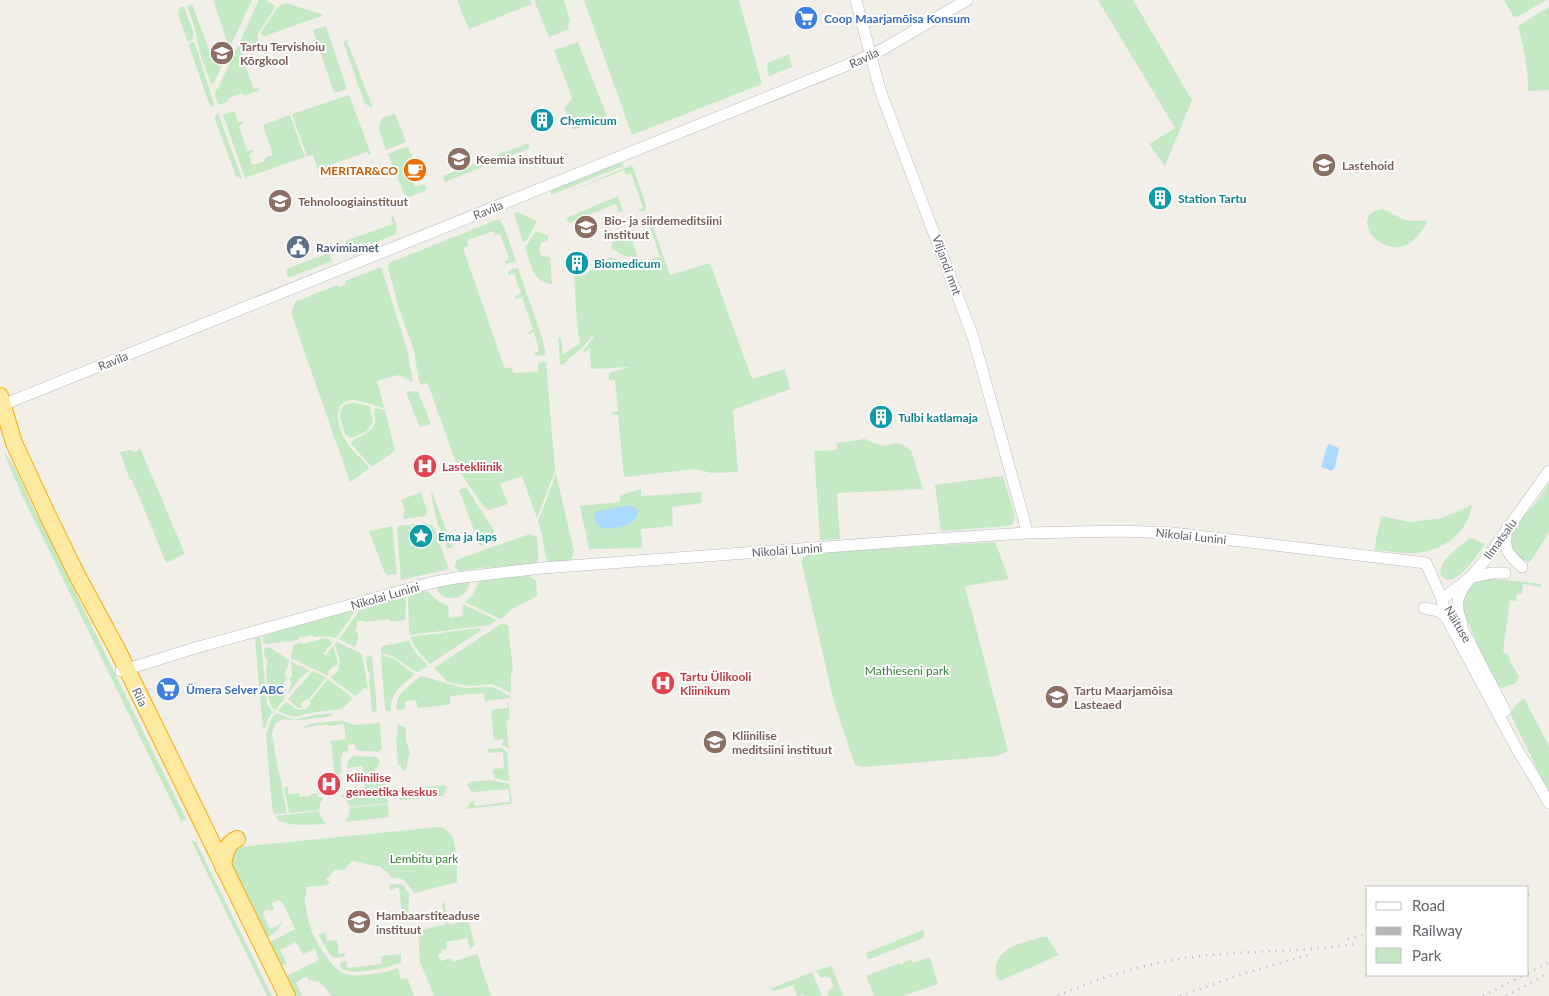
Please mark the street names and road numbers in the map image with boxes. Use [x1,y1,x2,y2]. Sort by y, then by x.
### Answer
street label: Ravila [847,45,881,71]
street label: Ravila [471,197,505,223]
street label: Viljandi mnt [929,233,965,298]
street label: Ravila [96,348,130,374]
street label: Ilmatsalu [1480,516,1520,562]
street label: Nikolai Lunini [1155,525,1227,547]
street label: Nikolai Lunini [751,540,823,560]
street label: Nikolai Lunini [349,579,421,613]
street label: Näituse [1441,603,1475,645]
street label: Riia [129,685,151,709]

